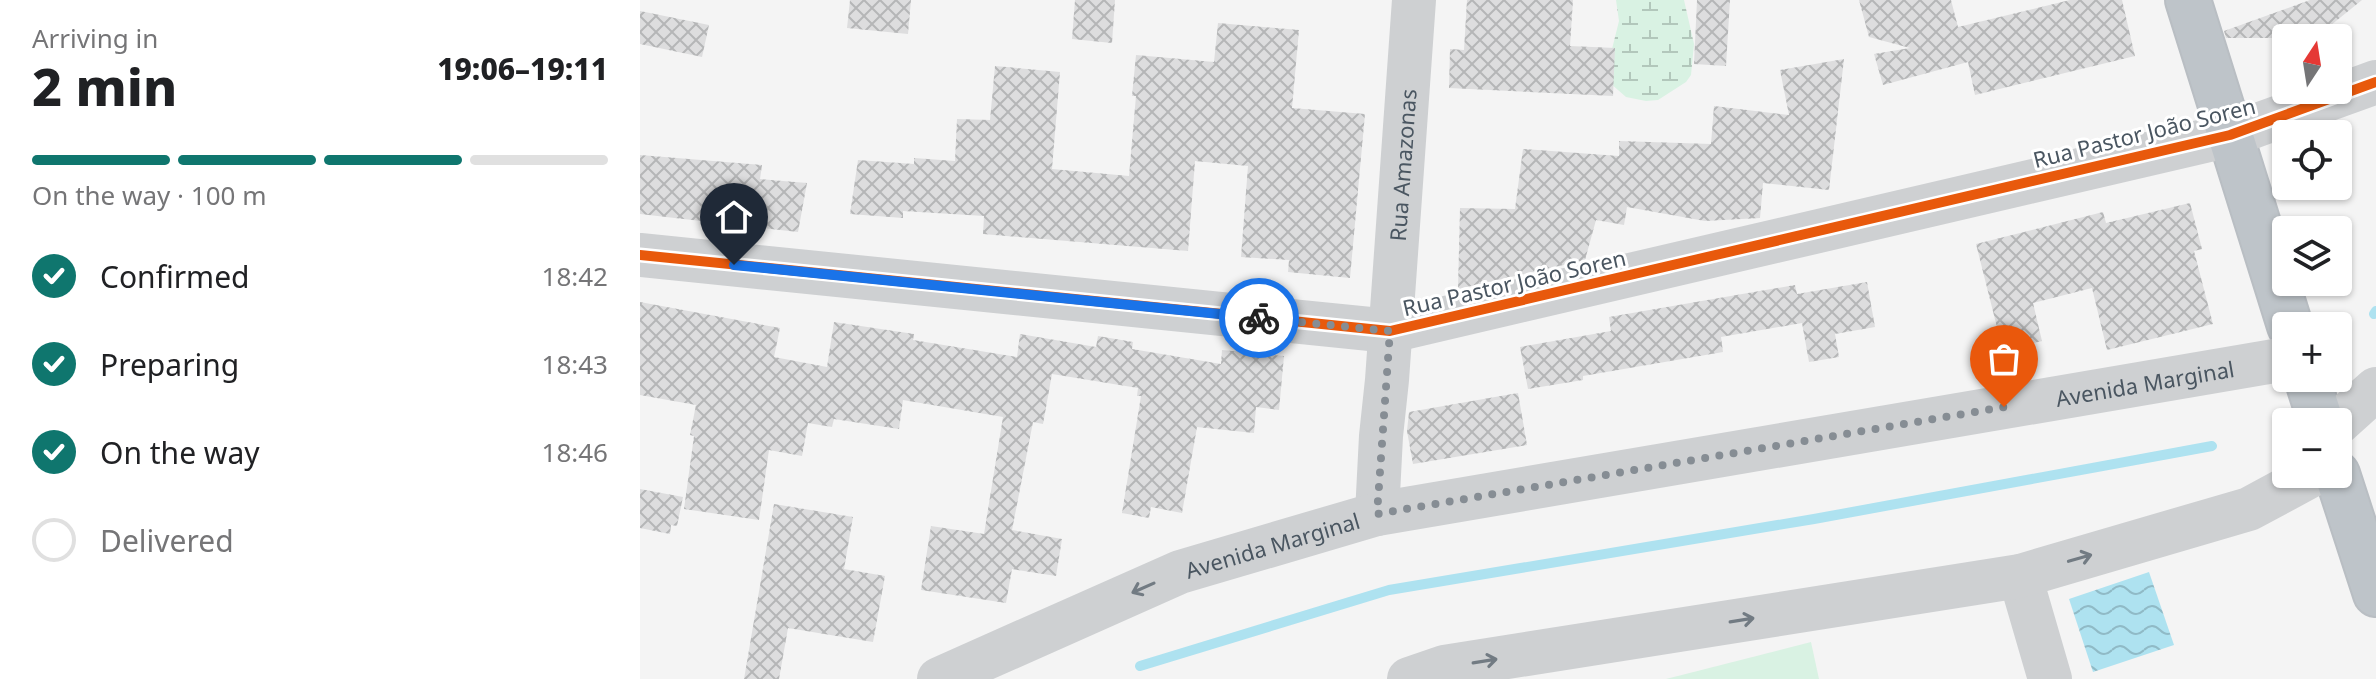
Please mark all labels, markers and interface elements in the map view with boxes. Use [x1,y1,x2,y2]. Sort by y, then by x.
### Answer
text: Arriving in [32,20,158,56]
north arrow [2272,24,2352,104]
map controls [2272,24,2352,488]
text: 19:06–19:11 [437,48,608,89]
text: 2 min [32,50,177,121]
street label: Rua Amazonas [1382,88,1423,242]
street label: Rua Pastor João Soren [2030,90,2258,174]
button: locate [2272,120,2352,200]
text: On the way · 100 m [32,177,266,213]
pin [700,183,768,265]
icon: home [712,195,756,239]
button: layers [2272,216,2352,296]
street label: Rua Pastor João Soren [1399,242,1629,322]
icon: check [32,254,76,298]
text: Confirmed [100,256,250,297]
text: 18:42 [542,258,608,294]
courier [1219,278,1299,358]
icon: bike [1237,296,1281,340]
button: + [2272,312,2352,392]
pin [1970,325,2038,407]
icon: bag [1982,337,2026,381]
icon: check [32,342,76,386]
text: Preparing [100,344,239,385]
text: 18:43 [542,346,608,382]
street label: Avenida Marginal [2053,353,2236,413]
button: − [2272,408,2352,488]
icon: check [32,430,76,474]
text: On the way [100,432,260,473]
text: 18:46 [542,434,608,470]
street label: Avenida Marginal [1182,505,1363,585]
text: Delivered [100,520,234,561]
one-way arrow [2066,550,2092,565]
one-way arrow [1131,581,1155,596]
one-way arrow [1728,612,1754,627]
one-way arrow [1472,652,1497,667]

